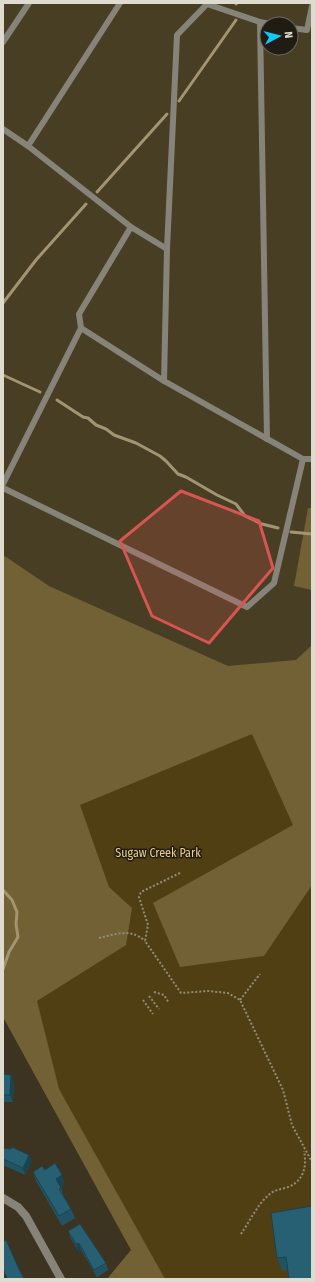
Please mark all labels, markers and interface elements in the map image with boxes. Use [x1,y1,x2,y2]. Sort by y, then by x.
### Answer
north arrow [259,16,299,56]
text: N [282,31,295,39]
park label: Sugaw Creek Park [115,846,201,860]

